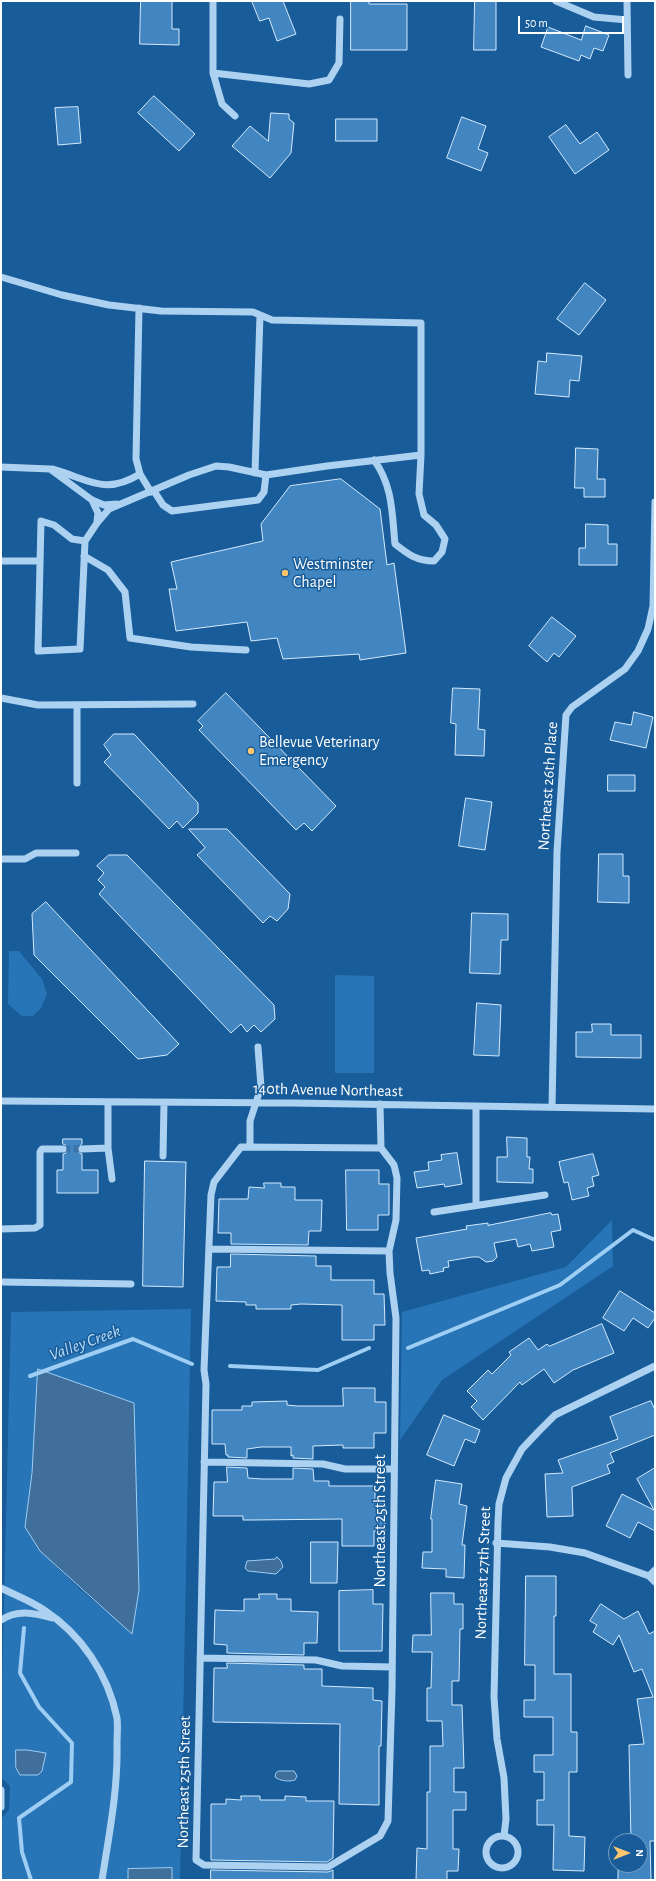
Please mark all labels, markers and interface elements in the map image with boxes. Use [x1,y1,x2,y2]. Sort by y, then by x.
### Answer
scale bar [520,8,626,34]
text: 50 m [525,17,548,29]
place label: Westminster Chapel [293,554,373,592]
marker: Westminster Chapel [280,568,290,578]
street label: Northeast 26th Place [534,721,562,851]
place label: Bellevue Veterinary Emergency [259,732,380,770]
marker: Bellevue Veterinary Emergency [246,746,256,756]
street label: 140th Avenue Northeast [253,1079,403,1101]
water label: Valley Creek [47,1321,123,1365]
street label: Northeast 25th Street [370,1454,390,1588]
street label: Northeast 27th Street [471,1506,495,1640]
street label: Northeast 25th Street [173,1715,195,1849]
north arrow [608,1833,648,1873]
text: N [634,1849,645,1857]

